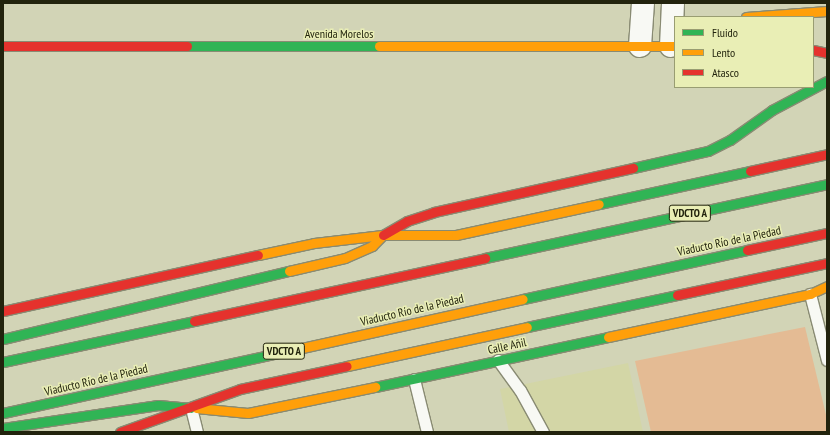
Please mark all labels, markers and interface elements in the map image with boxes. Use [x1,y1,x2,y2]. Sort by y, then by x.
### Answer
legend [674,16,814,88]
text: Fluido [712,25,738,40]
street label: Avenida Morelos [305,27,373,41]
text: Lento [712,45,735,60]
text: Atasco [712,65,739,80]
road number: VDCTO A [668,204,712,222]
street label: Viaducto Río de la Piedad [676,223,782,259]
street label: Viaducto Río de la Piedad [359,291,465,329]
street label: Calle Añil [486,335,528,357]
road number: VDCTO A [262,342,306,360]
street label: Viaducto Río de la Piedad [43,361,149,399]

